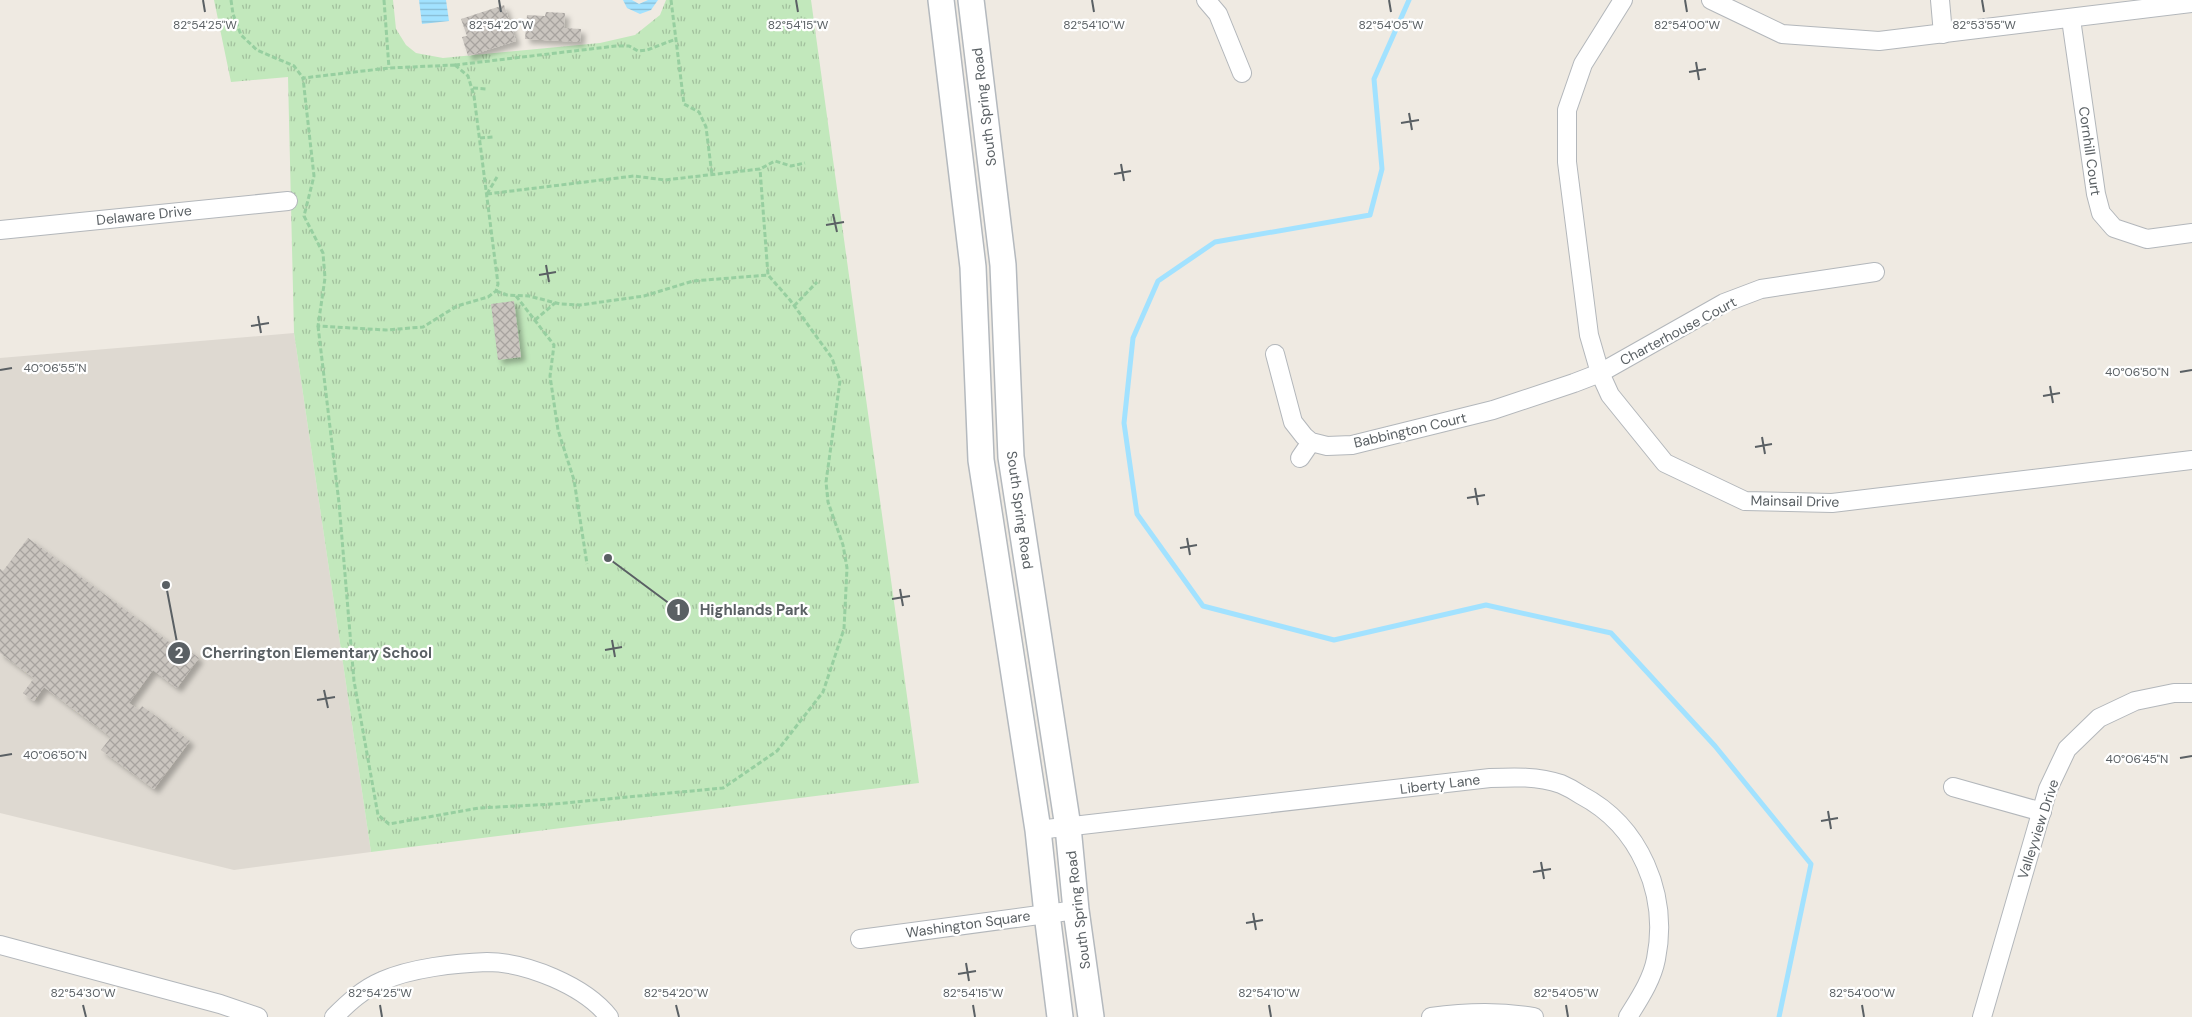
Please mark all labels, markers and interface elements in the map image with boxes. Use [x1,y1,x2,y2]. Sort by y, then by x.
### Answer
text: 82°54'25"W [173,17,237,33]
text: 82°54'20"W [469,17,534,33]
text: 82°54'15"W [768,17,829,33]
text: 82°54'10"W [1063,17,1125,33]
text: 82°54'05"W [1358,17,1424,33]
text: 82°54'00"W [1654,17,1720,33]
text: 82°53'55"W [1952,17,2016,33]
street label: South Spring Road [968,47,1000,167]
street label: Cornhill Court [2075,105,2105,197]
street label: Delaware Drive [95,201,193,229]
street label: Charterhouse Court [1617,293,1739,369]
text: 40°06'55"N [23,360,87,376]
text: 40°06'50"N [2105,364,2169,380]
street label: Babbington Court [1352,408,1468,452]
street label: South Spring Road [1003,450,1037,570]
street label: Mainsail Drive [1750,491,1840,511]
callout: Highlands Park [665,595,819,625]
text: 1 [675,600,681,620]
text: Highlands Park [700,600,809,620]
callout: Cherrington Elementary School [167,638,442,668]
text: 2 [175,643,184,663]
text: Cherrington Elementary School [202,643,432,663]
text: 40°06'50"N [23,747,87,763]
text: 40°06'45"N [2106,751,2168,767]
street label: Liberty Lane [1399,770,1481,798]
street label: Valleyview Drive [2013,777,2063,881]
street label: South Spring Road [1062,850,1094,970]
street label: Washington Square [905,906,1031,942]
text: 82°54'30"W [50,985,116,1001]
text: 82°54'25"W [348,985,412,1001]
text: 82°54'20"W [644,985,709,1001]
text: 82°54'15"W [943,985,1004,1001]
text: 82°54'10"W [1238,985,1300,1001]
text: 82°54'05"W [1533,985,1599,1001]
text: 82°54'00"W [1829,985,1895,1001]

